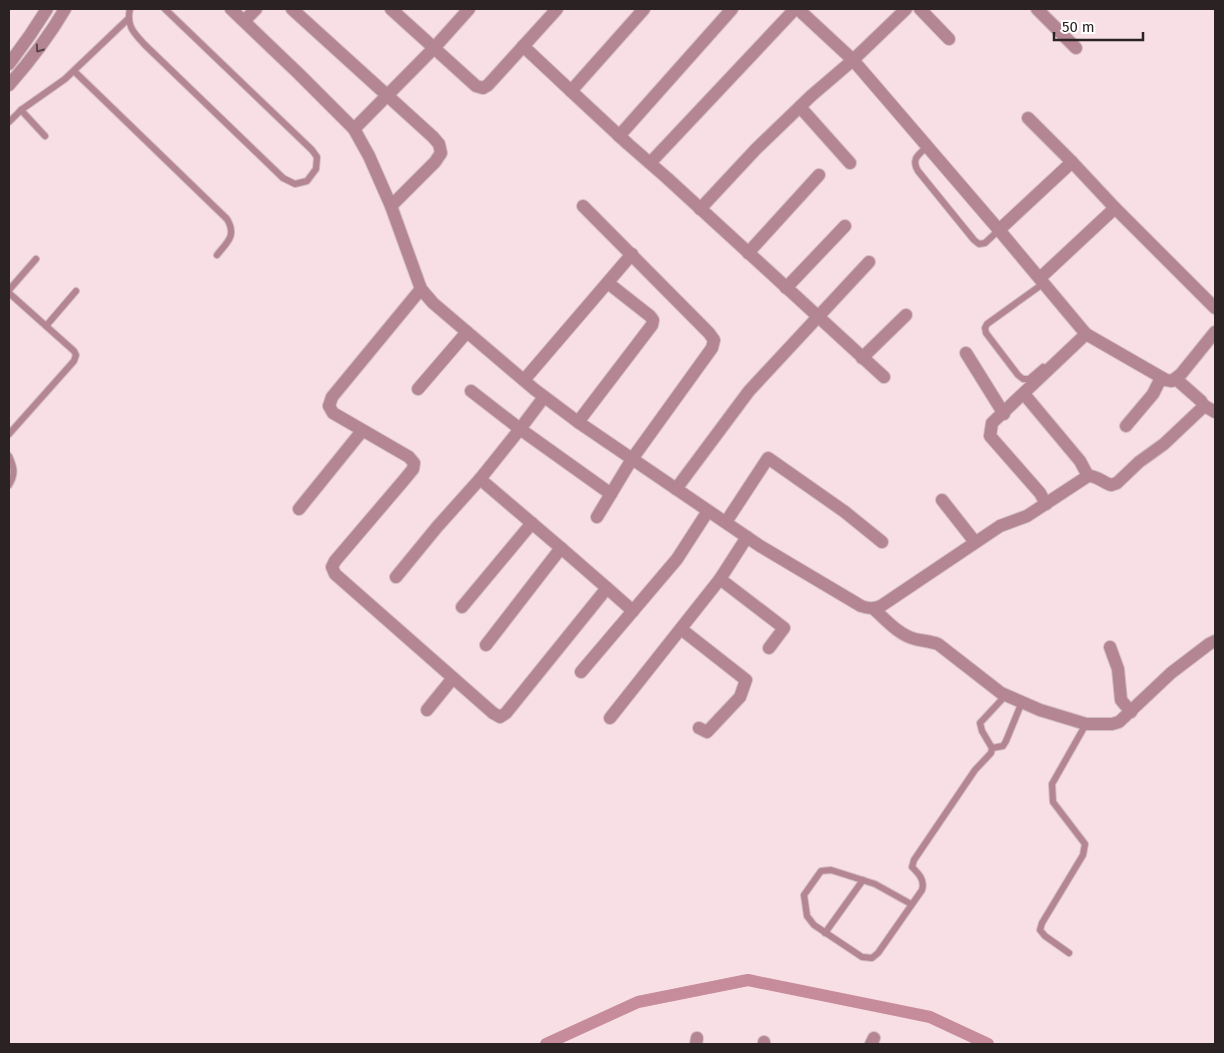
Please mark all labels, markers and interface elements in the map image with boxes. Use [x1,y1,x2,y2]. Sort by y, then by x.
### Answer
scale bar [1054,10,1143,42]
text: 50 m [1062,18,1095,36]
one-way arrow [36,43,45,53]

